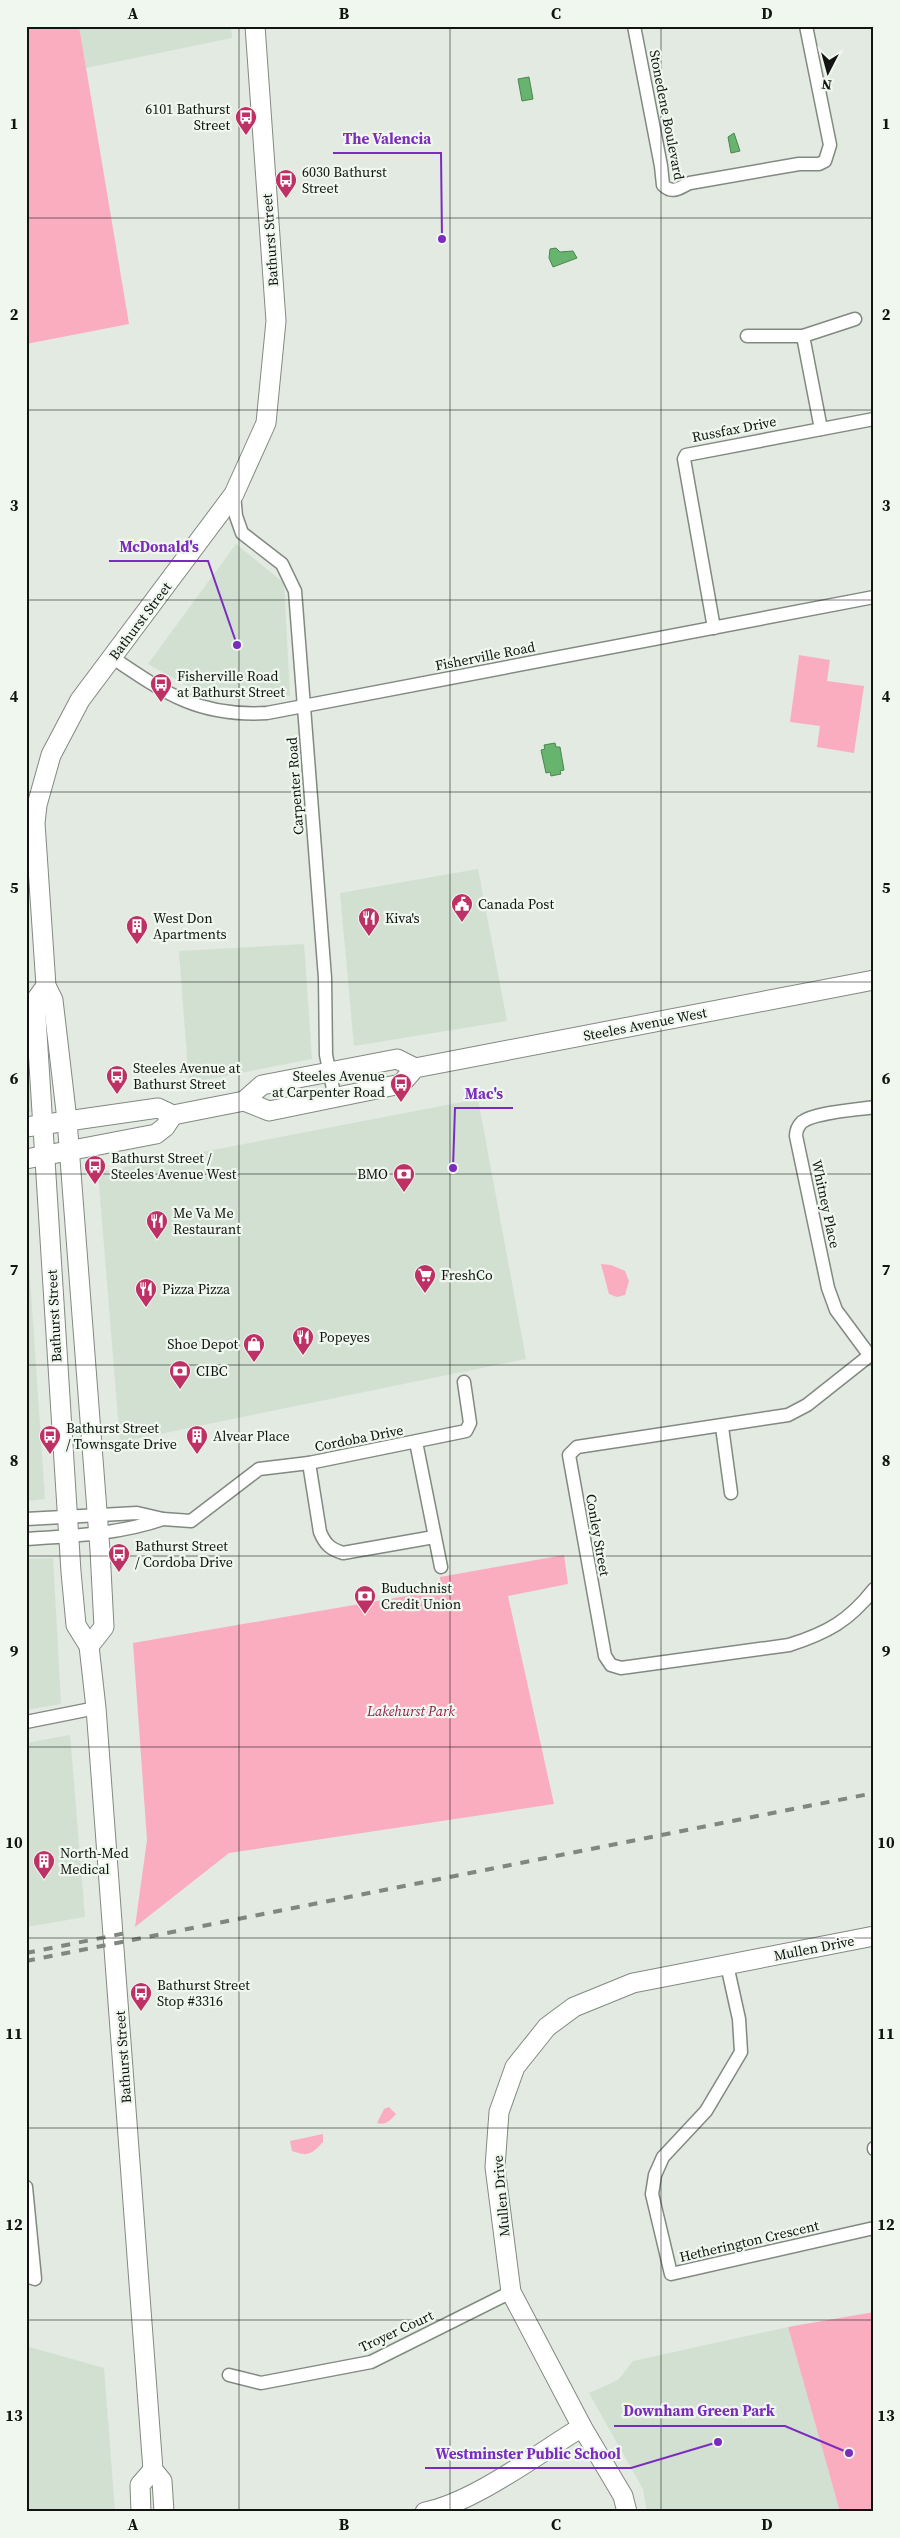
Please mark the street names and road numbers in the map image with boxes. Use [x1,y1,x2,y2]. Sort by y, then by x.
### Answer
street label: Stonedene Boulevard [645,48,689,182]
street label: Bathurst Street [257,193,283,287]
street label: Russfax Drive [690,411,778,447]
street label: Bathurst Street [104,578,176,664]
street label: Fisherville Road [433,636,537,675]
street label: Carpenter Road [282,736,308,836]
street label: Steeles Avenue West [582,1002,709,1046]
street label: Whitney Place [807,1158,845,1250]
street label: Bathurst Street [42,1269,66,1363]
street label: Cordoba Drive [313,1420,405,1456]
street label: Conley Street [581,1492,615,1578]
street label: Mullen Drive [772,1930,856,1966]
street label: Bathurst Street [110,2010,136,2104]
street label: Mullen Drive [487,2155,515,2237]
street label: Hetherington Crescent [677,2215,821,2267]
street label: Troyer Court [356,2305,437,2357]

